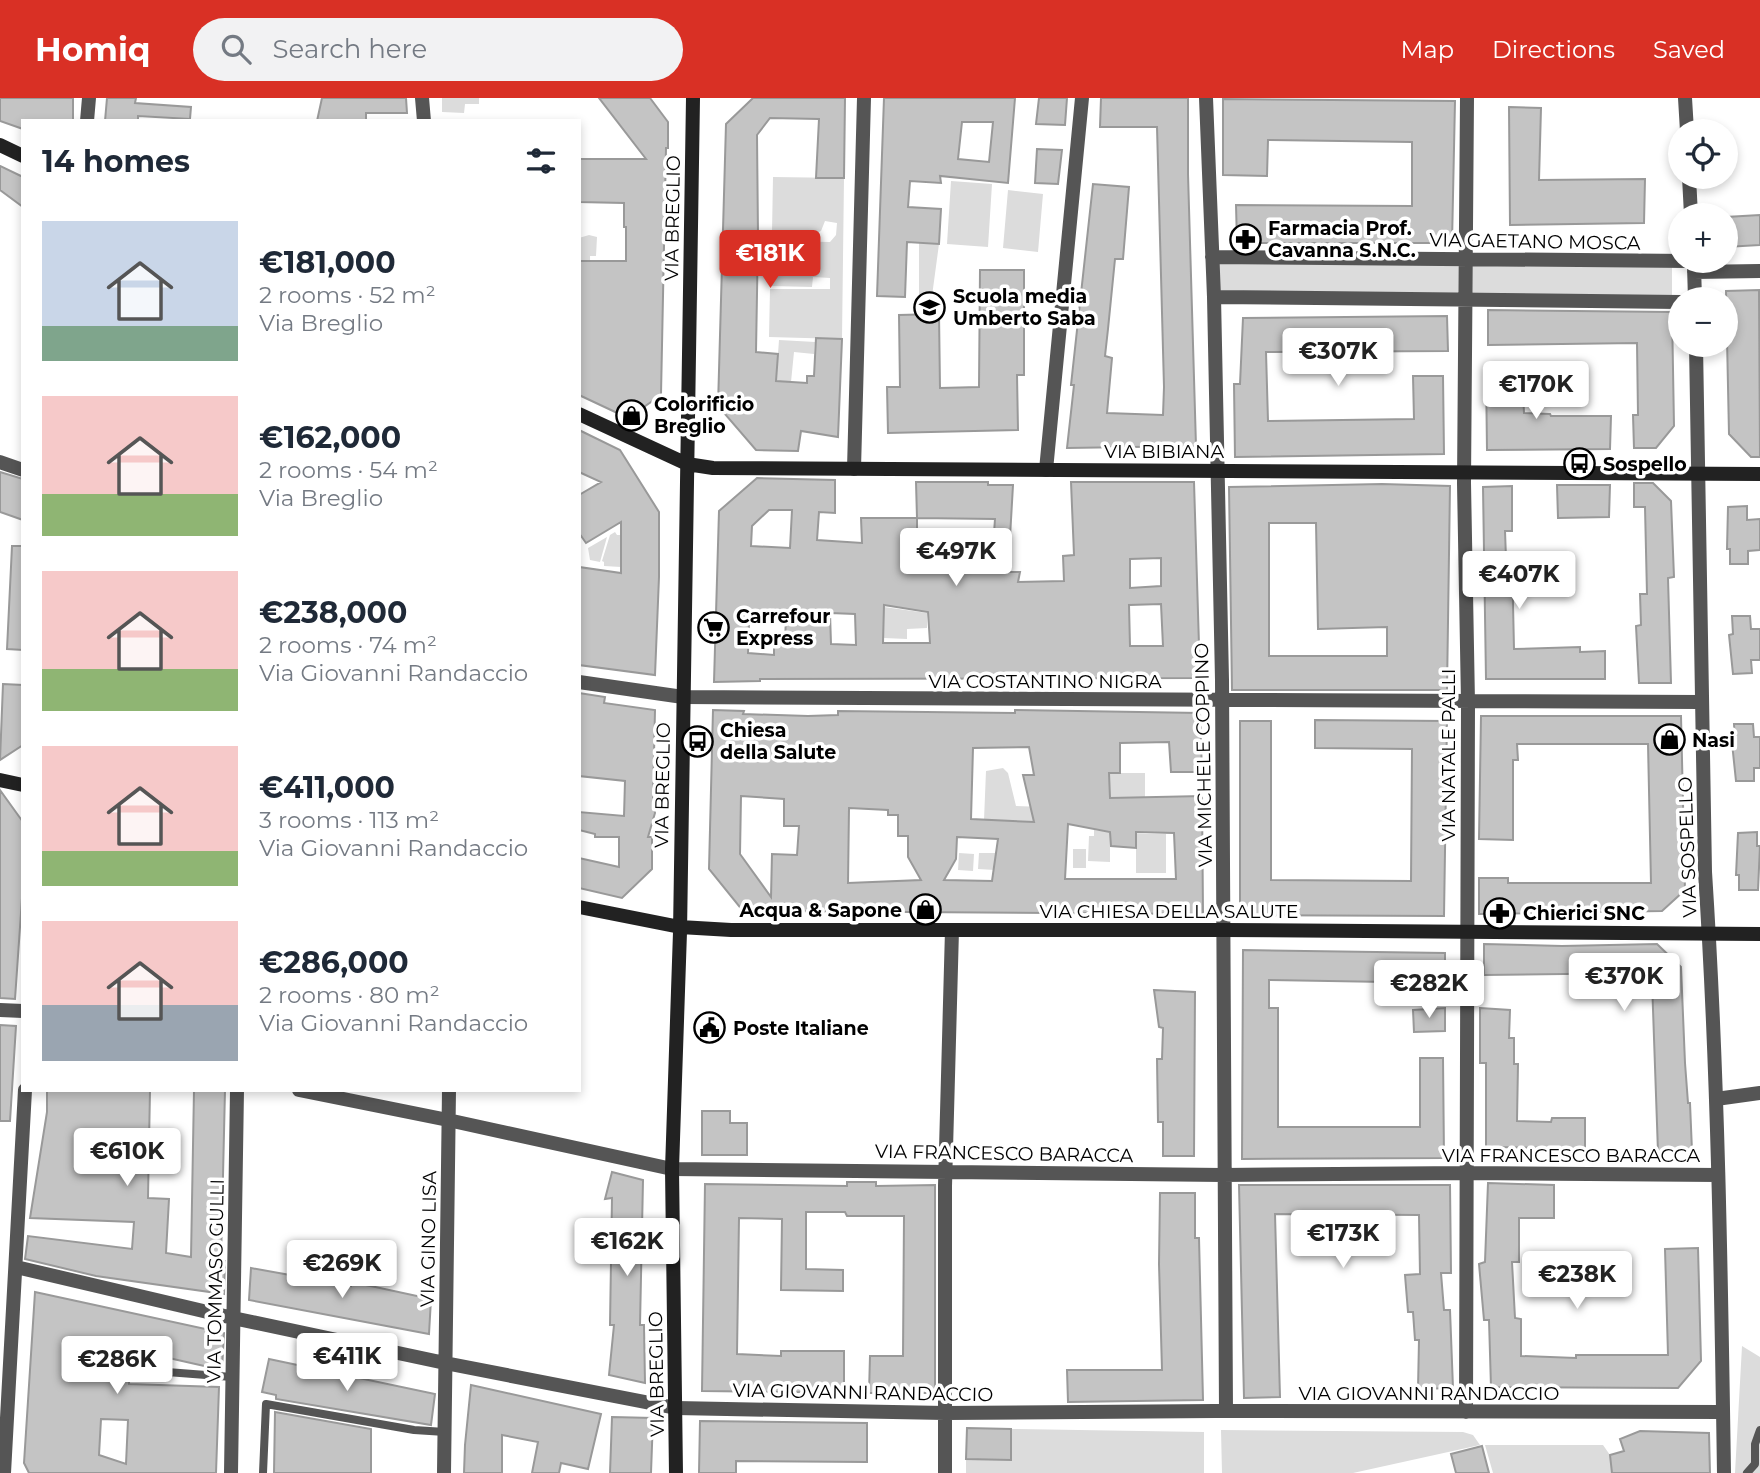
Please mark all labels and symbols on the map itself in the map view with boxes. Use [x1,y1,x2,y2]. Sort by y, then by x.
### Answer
street label: VIA BREGLIO [660,155,685,281]
place label: Farmacia Prof. Cavanna S.N.C. [1268,217,1416,262]
pharmacy icon: Farmacia Prof. Cavanna S.N.C. [1228,222,1262,256]
street label: VIA GAETANO MOSCA [1429,228,1641,255]
pin: €181K [721,230,819,290]
place label: Scuola media Umberto Saba [953,285,1096,330]
school or university icon: Scuola media Umberto Saba [913,290,947,324]
pin: €307K [1289,328,1387,388]
pin: €170K [1487,362,1585,421]
place label: Colorificio Breglio [654,393,754,438]
shop icon: Colorificio Breglio [614,398,648,432]
street label: VIA BIBIANA [1104,440,1224,463]
bus stop icon: Sospello [1563,447,1597,481]
place label: Sospello [1603,453,1687,476]
pin: €497K [907,528,1005,588]
pin: €407K [1470,552,1568,611]
place label: Carrefour Express [736,605,830,650]
supermarket icon: Carrefour Express [696,610,730,644]
street label: VIA MICHELE COPPINO [1190,643,1217,867]
street label: VIA NATALE PALLI [1437,669,1460,842]
street label: VIA COSTANTINO NIGRA [928,670,1162,693]
place label: Chiesa della Salute [720,719,836,764]
street label: VIA BREGLIO [650,722,675,848]
shop icon: Nasi [1652,723,1686,757]
bus stop icon: Chiesa della Salute [680,724,714,758]
place label: Nasi [1692,729,1735,752]
street label: VIA SOSPELLO [1674,776,1701,918]
shop icon: Acqua & Sapone [908,893,942,927]
pharmacy icon: Chierici SNC [1483,896,1517,930]
place label: Acqua & Sapone [738,899,902,922]
street label: VIA CHIESA DELLA SALUTE [1039,900,1299,923]
place label: Chierici SNC [1523,902,1645,925]
pin: €370K [1575,954,1673,1013]
pin: €282K [1380,960,1478,1020]
public building icon: Poste Italiane [693,1011,727,1045]
place label: Poste Italiane [733,1017,869,1040]
pin: €610K [78,1128,176,1188]
street label: VIA FRANCESCO BARACCA [875,1140,1134,1167]
street label: VIA FRANCESCO BARACCA [1442,1144,1701,1167]
street label: VIA GINO LISA [416,1170,441,1307]
street label: VIA TOMMASO GULLI [202,1179,229,1383]
pin: €173K [1294,1210,1392,1270]
pin: €162K [578,1218,676,1278]
pin: €269K [293,1240,391,1300]
pin: €238K [1528,1252,1626,1311]
street label: VIA BREGLIO [644,1311,669,1437]
pin: €411K [298,1334,396,1393]
pin: €286K [68,1336,166,1396]
street label: VIA GIOVANNI RANDACCIO [732,1379,994,1406]
street label: VIA GIOVANNI RANDACCIO [1299,1382,1559,1405]

